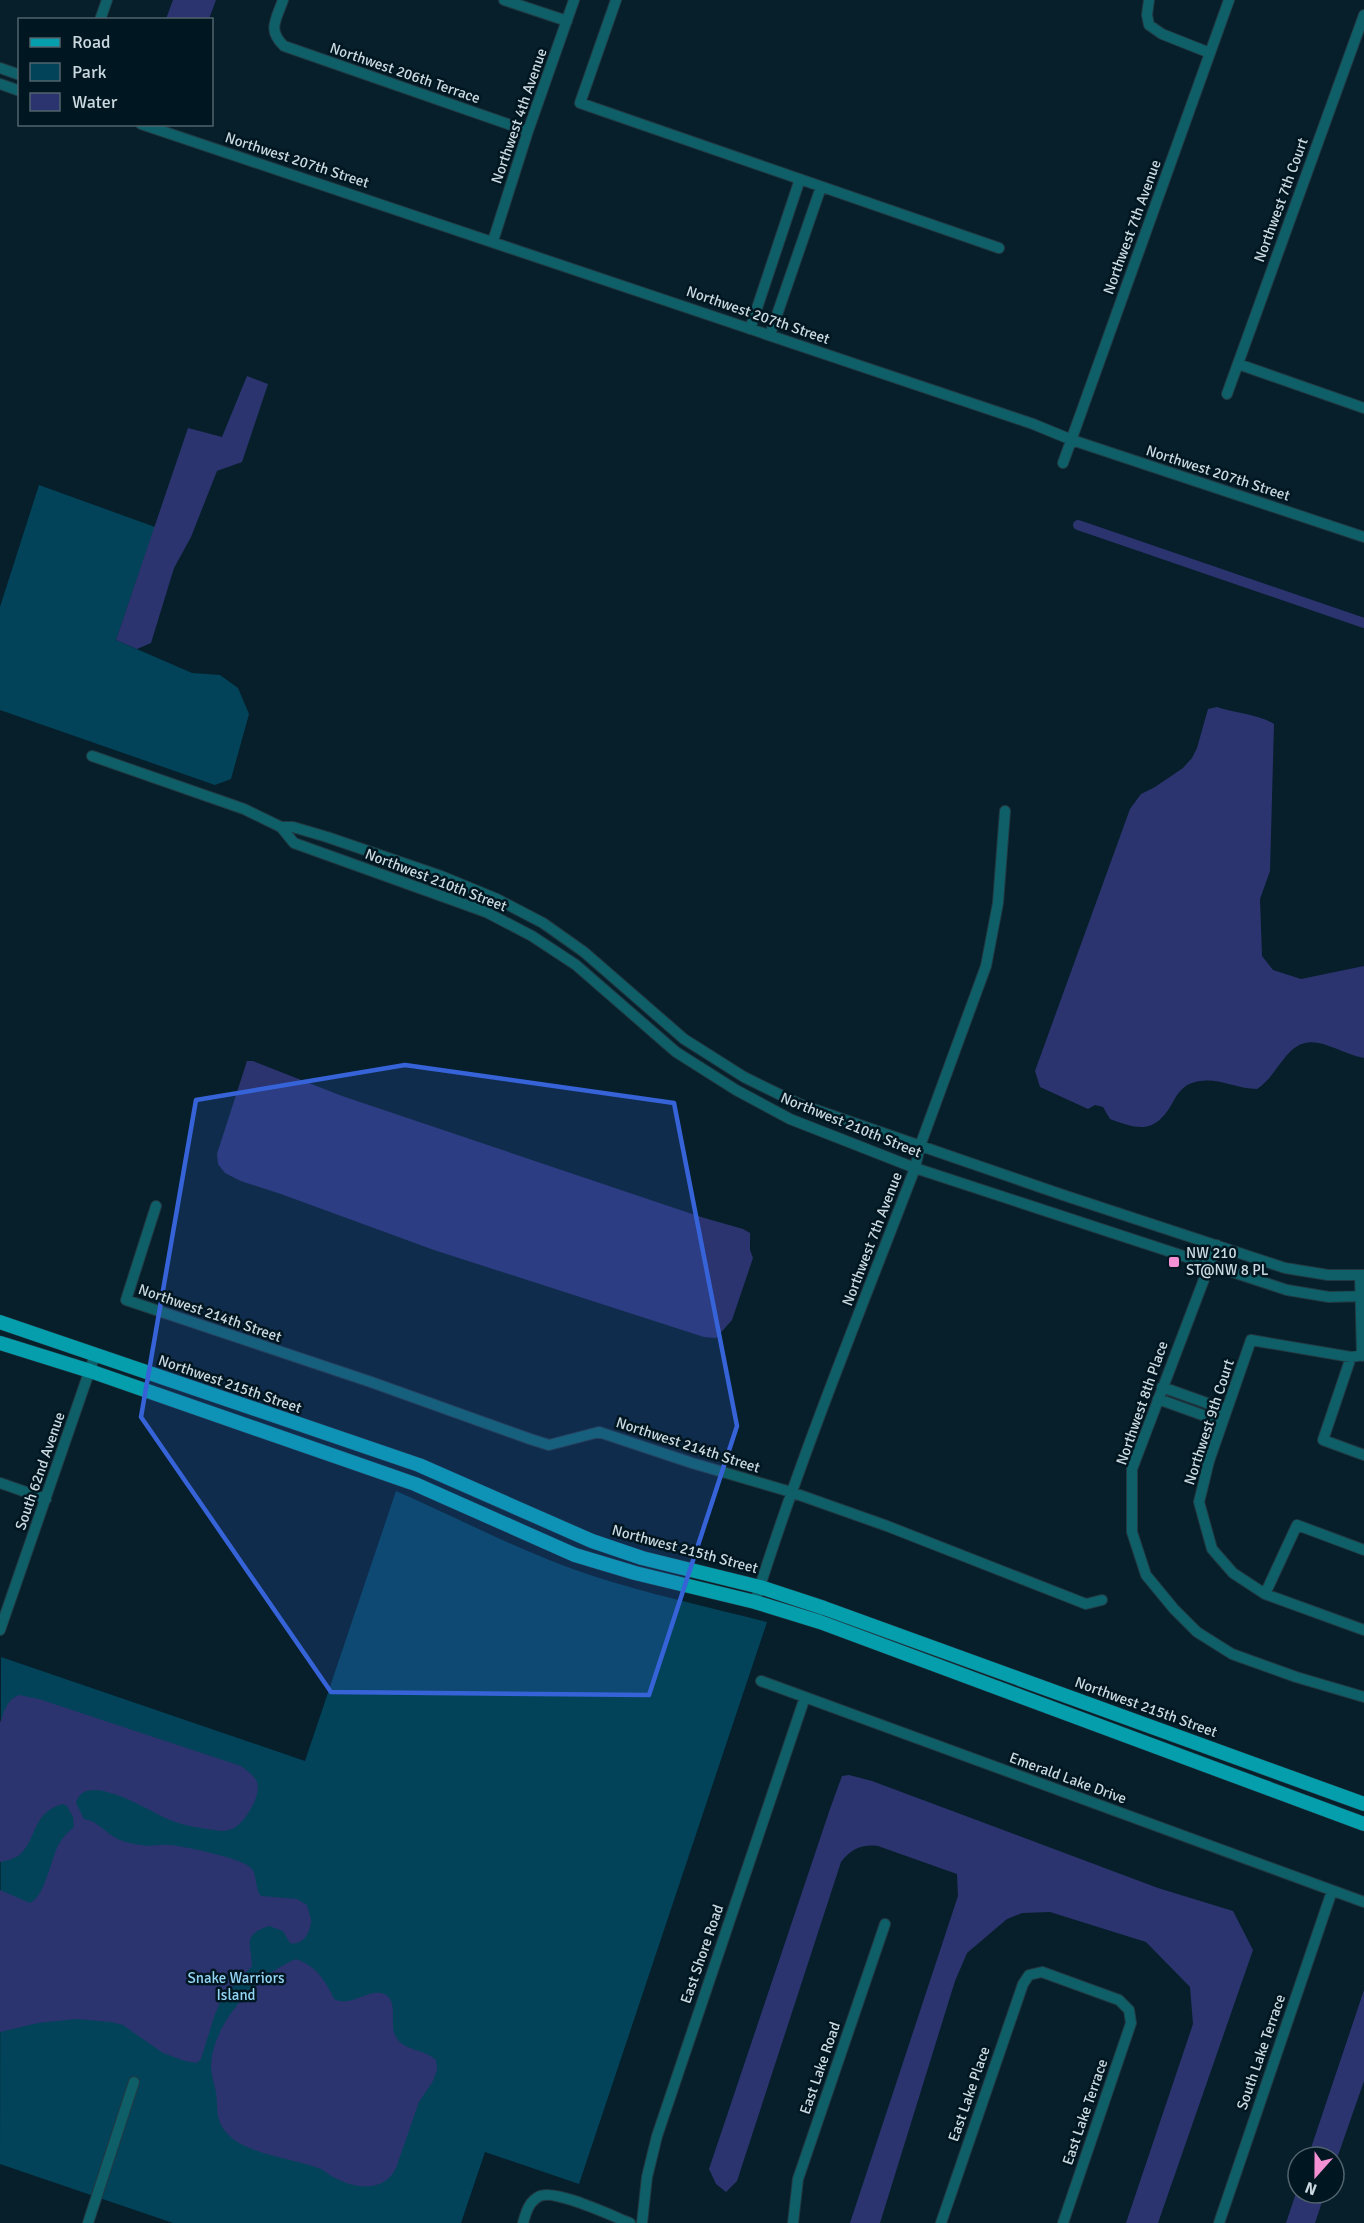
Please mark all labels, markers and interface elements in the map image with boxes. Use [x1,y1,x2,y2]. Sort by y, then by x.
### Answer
legend [18,18,213,126]
text: Road [72,31,111,53]
street label: Northwest 206th Terrace [327,39,483,107]
street label: Northwest 4th Avenue [487,46,551,186]
text: Park [72,61,107,83]
text: Water [72,91,118,113]
street label: Northwest 207th Street [223,128,371,192]
street label: Northwest 7th Court [1250,135,1312,265]
street label: Northwest 7th Avenue [1099,157,1165,297]
street label: Northwest 207th Street [684,282,832,348]
street label: Northwest 207th Street [1144,441,1292,505]
street label: Northwest 210th Street [363,845,509,915]
street label: Northwest 210th Street [778,1088,924,1162]
street label: Northwest 7th Avenue [838,1169,906,1309]
place label: NW 210 ST@NW 8 PL [1186,1244,1269,1279]
marker: NW 210 ST@NW 8 PL [1167,1255,1181,1269]
street label: Northwest 214th Street [136,1280,284,1346]
street label: Northwest 8th Place [1112,1339,1172,1467]
street label: Northwest 215th Street [156,1351,304,1417]
street label: Northwest 9th Court [1180,1357,1238,1487]
street label: South 62nd Avenue [11,1410,69,1532]
street label: Northwest 214th Street [614,1413,762,1477]
street label: Northwest 215th Street [610,1521,760,1577]
street label: Northwest 215th Street [1072,1673,1220,1741]
street label: Emerald Lake Drive [1007,1748,1129,1808]
street label: East Shore Road [677,1902,727,2006]
park label: Snake Warriors Island [187,1969,285,2004]
street label: South Lake Terrace [1233,1992,1289,2112]
street label: East Lake Road [796,2019,844,2117]
street label: East Lake Place [944,2044,994,2144]
street label: East Lake Terrace [1058,2057,1112,2167]
north arrow [1286,2145,1346,2205]
text: N [1302,2177,1320,2199]

